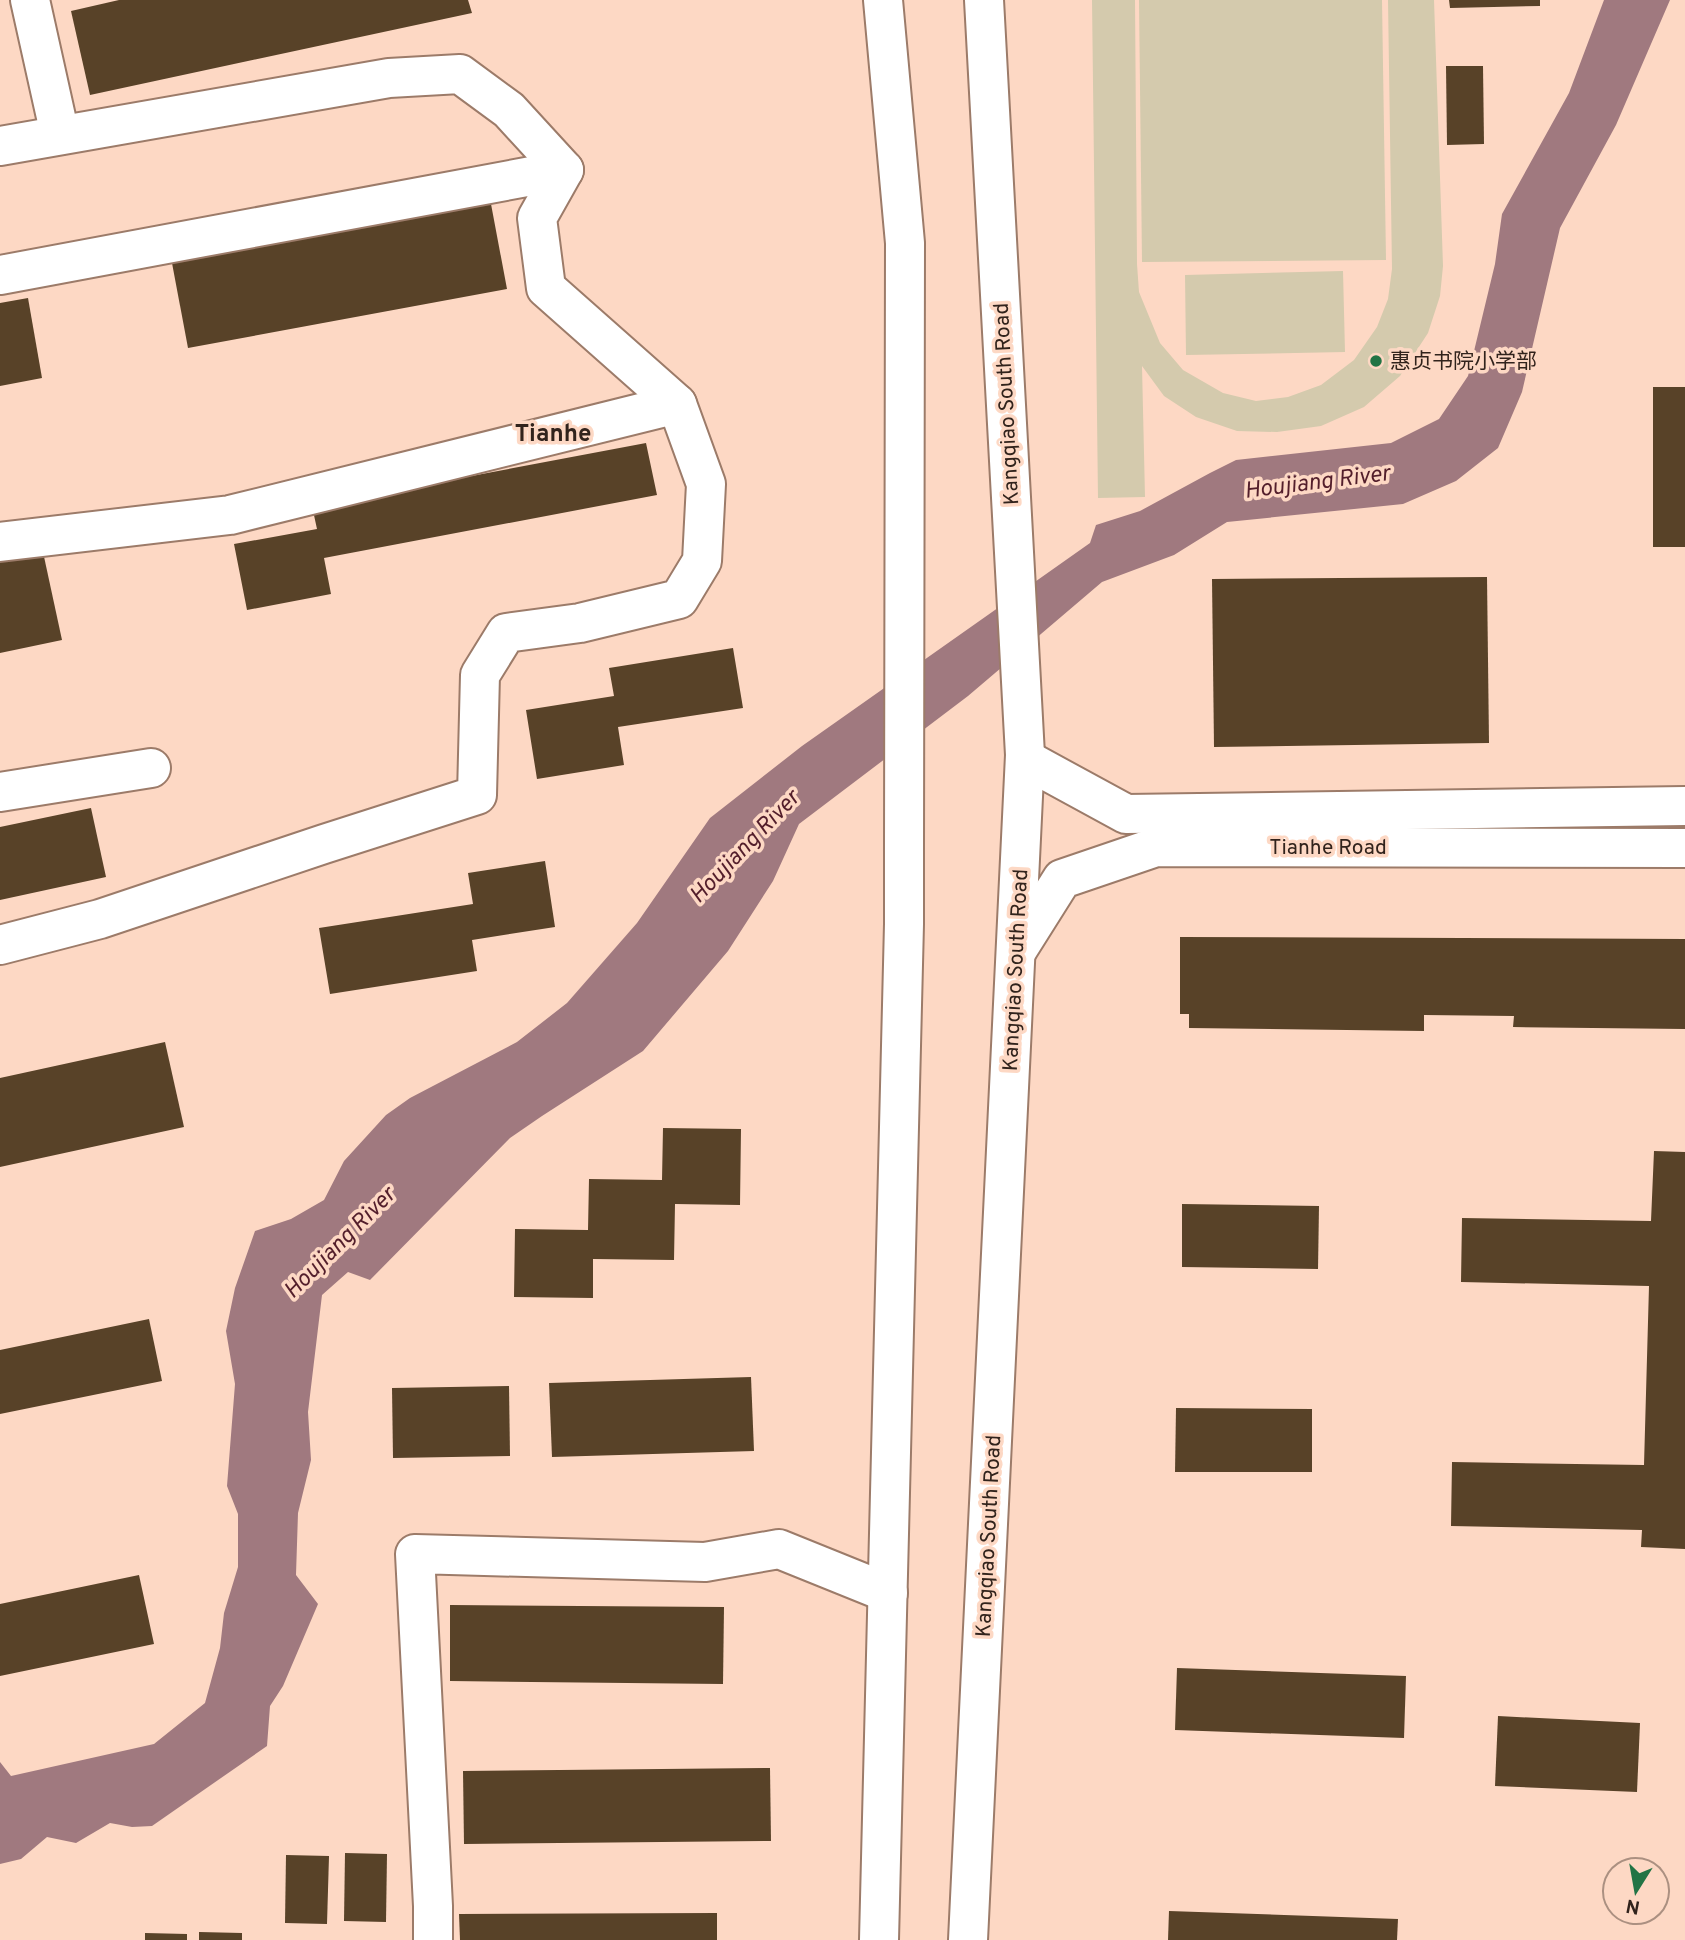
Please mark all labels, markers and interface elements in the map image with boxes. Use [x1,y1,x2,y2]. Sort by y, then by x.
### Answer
street label: Kangqiao South Road [989,302,1026,506]
place label: 惠贞书院小学部 [1390,349,1537,376]
marker: 惠贞书院小学部 [1368,353,1384,369]
district label: Tianhe [515,420,591,450]
water label: Houjiang River [1243,460,1394,507]
water label: Houjiang River [684,783,809,911]
street label: Tianhe Road [1269,835,1387,862]
street label: Kangqiao South Road [998,868,1035,1072]
water label: Houjiang River [279,1180,404,1306]
street label: Kangqiao South Road [971,1434,1008,1638]
north arrow [1601,1856,1671,1926]
text: N [1624,1893,1642,1919]

